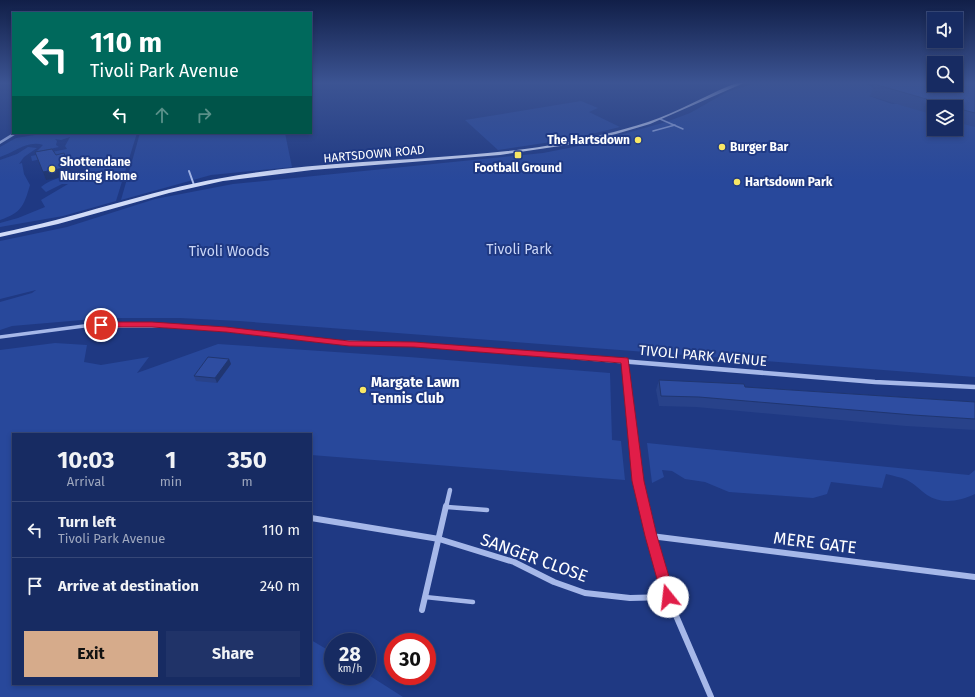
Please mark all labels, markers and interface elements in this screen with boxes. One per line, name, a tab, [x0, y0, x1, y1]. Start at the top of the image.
map controls	[927, 12, 963, 136]
button: sound	[927, 12, 963, 48]
text: 110 m	[90, 26, 162, 59]
icon: left	[24, 28, 76, 80]
button: search	[927, 56, 963, 92]
text: Tivoli Park Avenue	[90, 60, 239, 82]
button: layers	[927, 100, 963, 136]
icon: left	[109, 104, 131, 126]
icon: ahead	[151, 104, 173, 126]
icon: right	[193, 104, 215, 126]
place label: The Hartsdown	[547, 133, 630, 147]
marker: The Hartsdown	[633, 135, 643, 145]
place label: Burger Bar	[730, 140, 789, 154]
marker: Burger Bar	[717, 142, 727, 152]
street label: HARTSDOWN ROAD	[323, 143, 426, 165]
marker: Football Ground	[513, 150, 523, 160]
place label: Shottendane Nursing Home	[60, 155, 137, 183]
place label: Football Ground	[474, 161, 562, 175]
marker: Shottendane Nursing Home	[47, 164, 57, 174]
place label: Hartsdown Park	[745, 175, 833, 189]
marker: Hartsdown Park	[732, 177, 742, 187]
park label: Tivoli Park	[486, 241, 553, 258]
park label: Tivoli Woods	[189, 243, 270, 260]
pin	[84, 308, 118, 342]
icon: arrive	[90, 314, 112, 336]
street label: TIVOLI PARK AVENUE	[638, 342, 768, 370]
place label: Margate Lawn Tennis Club	[371, 374, 460, 407]
marker: Margate Lawn Tennis Club	[358, 385, 368, 395]
text: 10:03	[57, 446, 114, 474]
text: 1	[165, 446, 176, 474]
text: 350	[227, 446, 267, 474]
text: Arrival	[67, 474, 105, 489]
text: min	[160, 474, 182, 489]
text: m	[241, 474, 253, 489]
text: Turn left	[58, 513, 116, 531]
icon: left	[24, 519, 46, 541]
text: 110 m	[262, 521, 300, 539]
street label: MERE GATE	[772, 527, 858, 559]
street label: SANGER CLOSE	[478, 529, 590, 587]
text: Tivoli Park Avenue	[58, 531, 165, 546]
icon: arrive	[24, 575, 46, 597]
position arrow	[647, 576, 689, 618]
text: Arrive at destination	[58, 577, 199, 595]
text: 240 m	[260, 577, 300, 595]
button: Exit	[24, 631, 158, 677]
button: Share	[166, 631, 300, 677]
speed limit sign: 30	[384, 633, 436, 685]
text: 28	[339, 642, 361, 666]
text: km/h	[338, 663, 362, 675]

